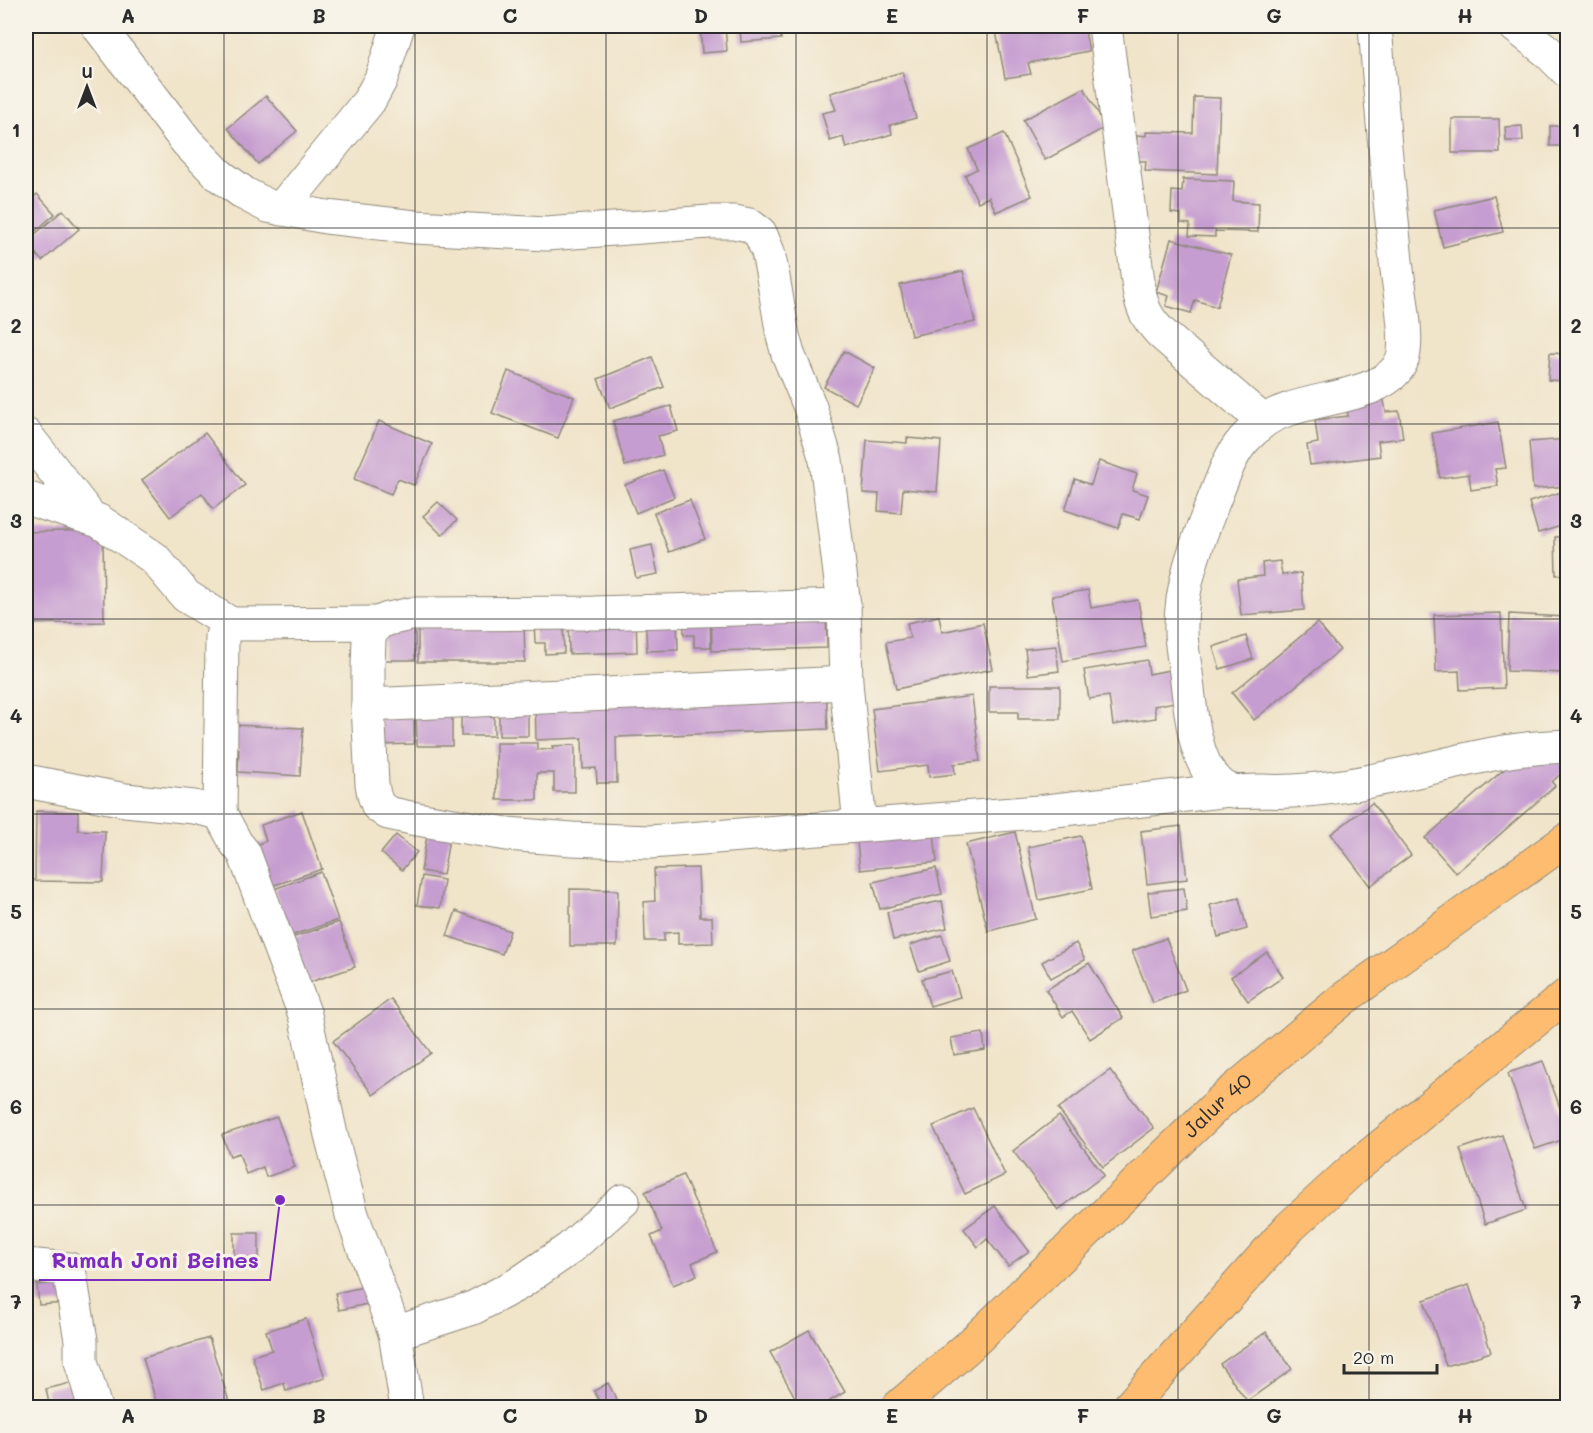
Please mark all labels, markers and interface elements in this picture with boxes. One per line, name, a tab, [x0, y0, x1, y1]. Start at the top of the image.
text: A	[121, 2, 135, 28]
text: B	[312, 2, 326, 28]
text: C	[503, 2, 518, 28]
text: D	[694, 2, 708, 28]
text: E	[886, 2, 898, 28]
text: F	[1077, 2, 1090, 28]
text: G	[1266, 2, 1282, 28]
text: H	[1457, 2, 1473, 28]
north arrow	[57, 57, 117, 117]
text: U	[81, 61, 93, 82]
text: 1	[12, 116, 20, 142]
text: 1	[1572, 116, 1580, 142]
text: 2	[10, 312, 22, 338]
text: 2	[1570, 312, 1582, 338]
text: 3	[10, 507, 22, 533]
text: 3	[1570, 507, 1582, 533]
text: 4	[10, 702, 23, 728]
text: 4	[1570, 702, 1583, 728]
text: 5	[10, 898, 22, 924]
text: 5	[1570, 898, 1582, 924]
street label: Jalur 40	[1177, 1066, 1257, 1143]
text: 6	[10, 1093, 22, 1119]
text: 6	[1570, 1093, 1582, 1119]
callout: Rumah Joni Beines	[39, 1240, 270, 1280]
text: Rumah Joni Beines	[51, 1245, 259, 1274]
text: 7	[10, 1288, 22, 1314]
text: 7	[1570, 1288, 1582, 1314]
scale bar	[1344, 1337, 1437, 1375]
text: 20 m	[1353, 1345, 1394, 1369]
text: A	[121, 1402, 135, 1428]
text: B	[312, 1402, 326, 1428]
text: C	[503, 1402, 518, 1428]
text: D	[694, 1402, 708, 1428]
text: E	[886, 1402, 898, 1428]
text: F	[1077, 1402, 1090, 1428]
text: G	[1266, 1402, 1282, 1428]
text: H	[1457, 1402, 1473, 1428]

